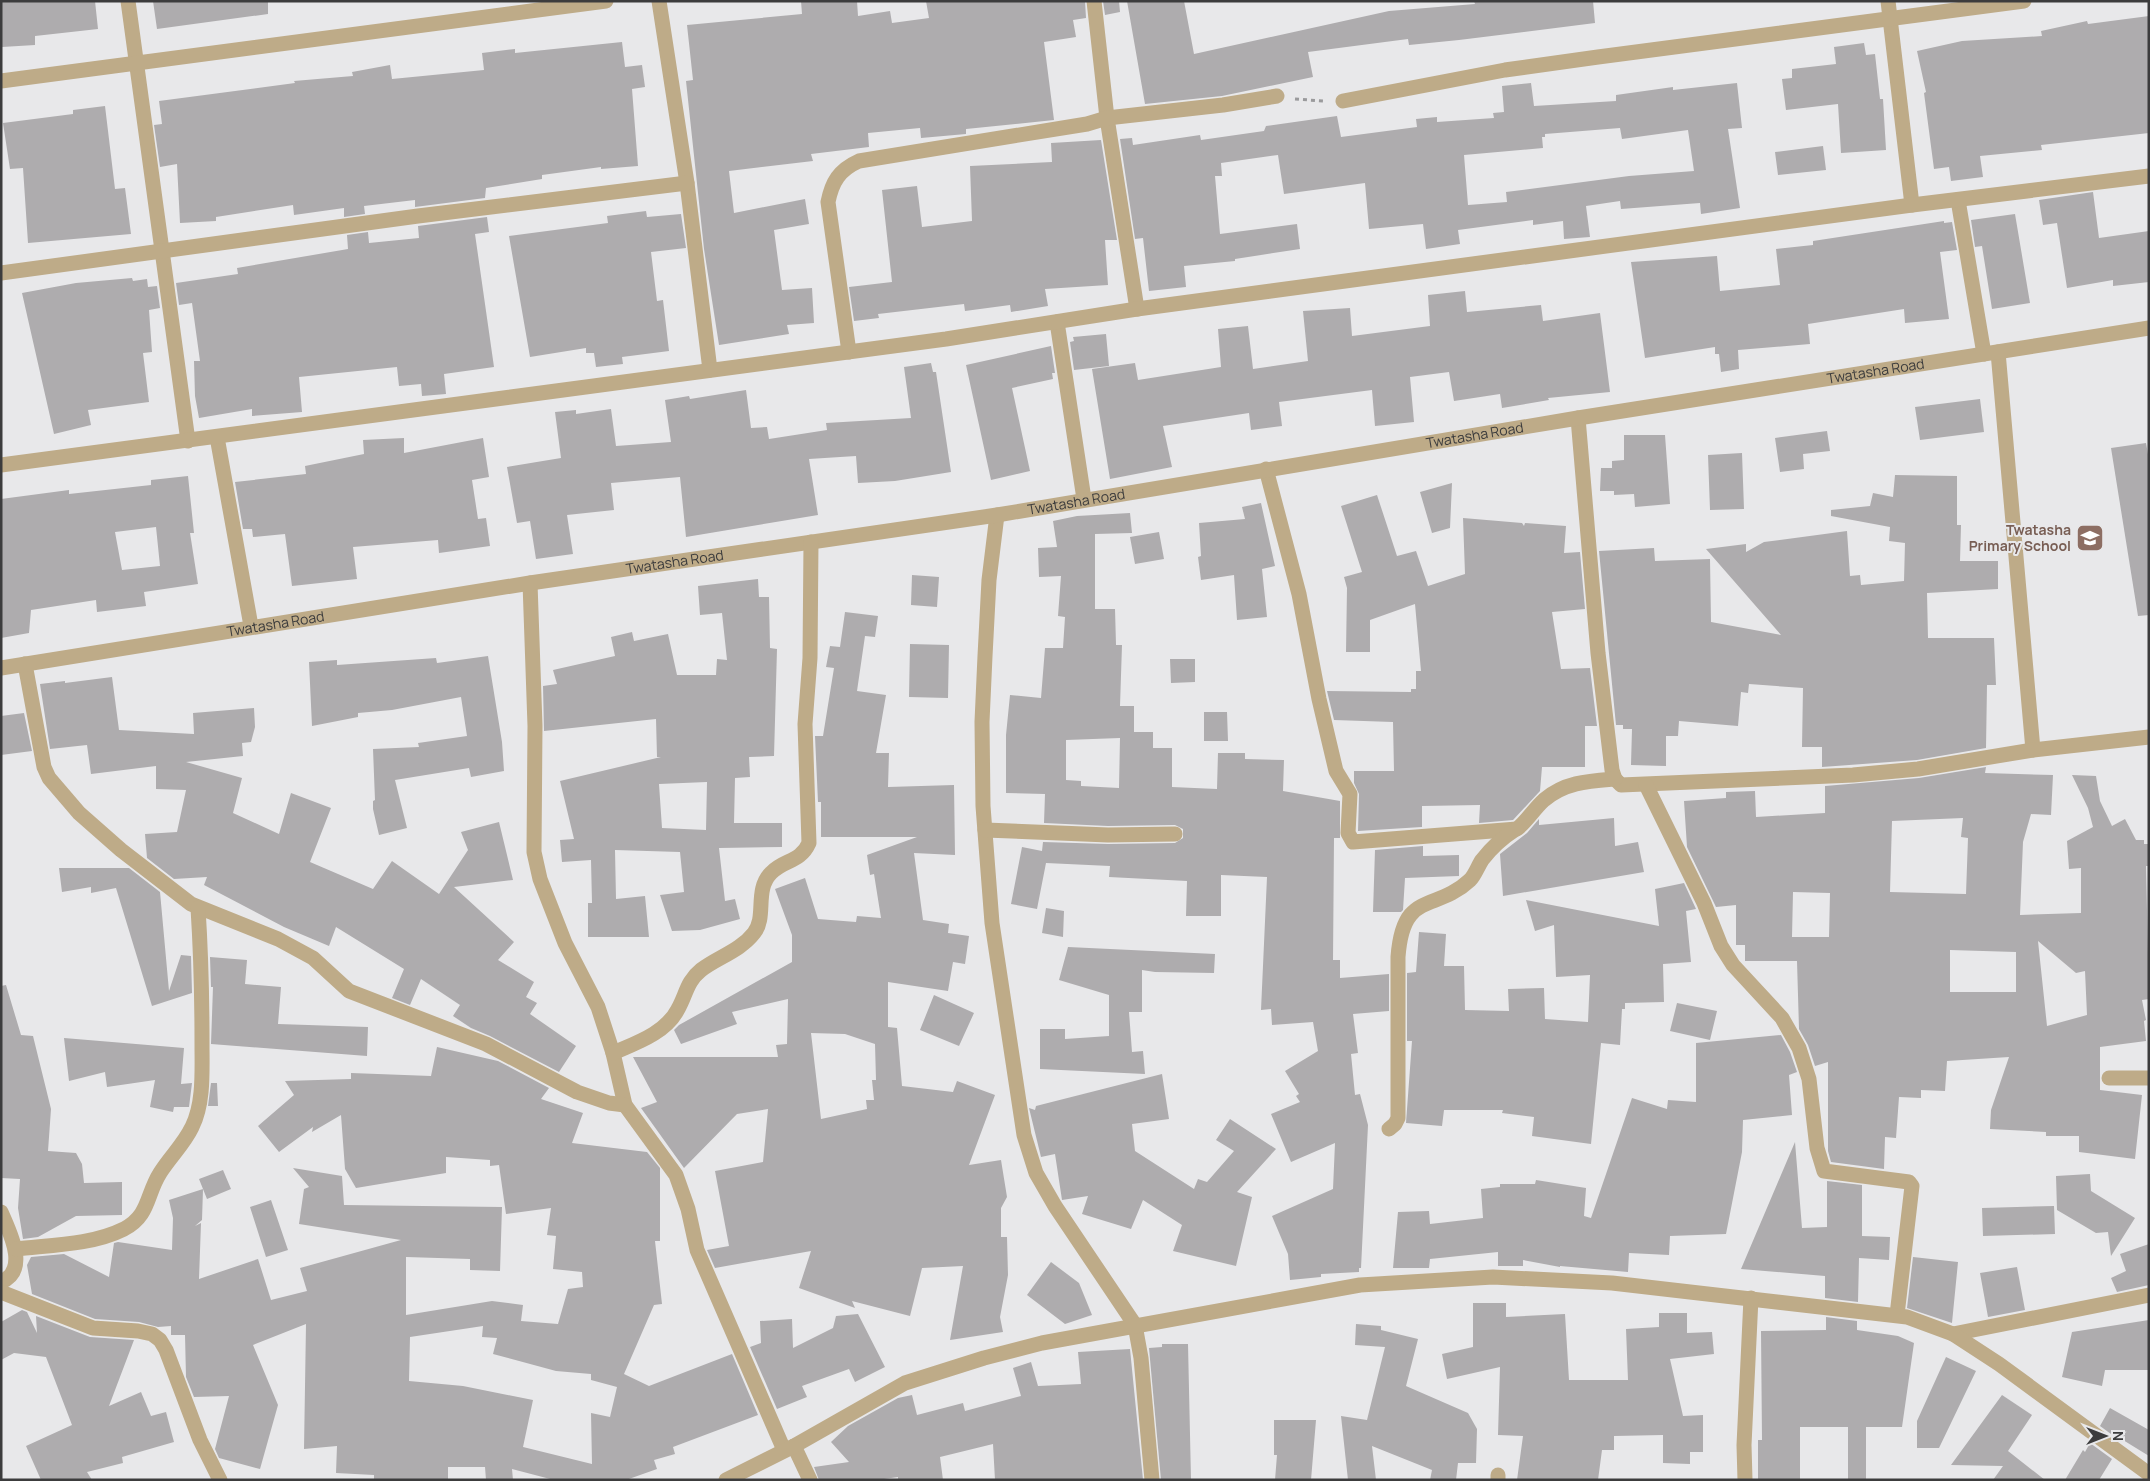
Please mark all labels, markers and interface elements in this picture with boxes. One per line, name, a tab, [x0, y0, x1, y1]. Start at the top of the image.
street label: Twatasha Road	[1825, 354, 1926, 388]
street label: Twatasha Road	[1424, 417, 1525, 452]
street label: Twatasha Road	[1026, 484, 1126, 519]
place label: Twatasha Primary School	[1969, 520, 2071, 555]
school or university icon: Twatasha Primary School	[2075, 523, 2105, 553]
street label: Twatasha Road	[625, 545, 725, 578]
street label: Twatasha Road	[225, 606, 326, 641]
north arrow	[2080, 1411, 2130, 1461]
text: N	[2109, 1431, 2128, 1441]

